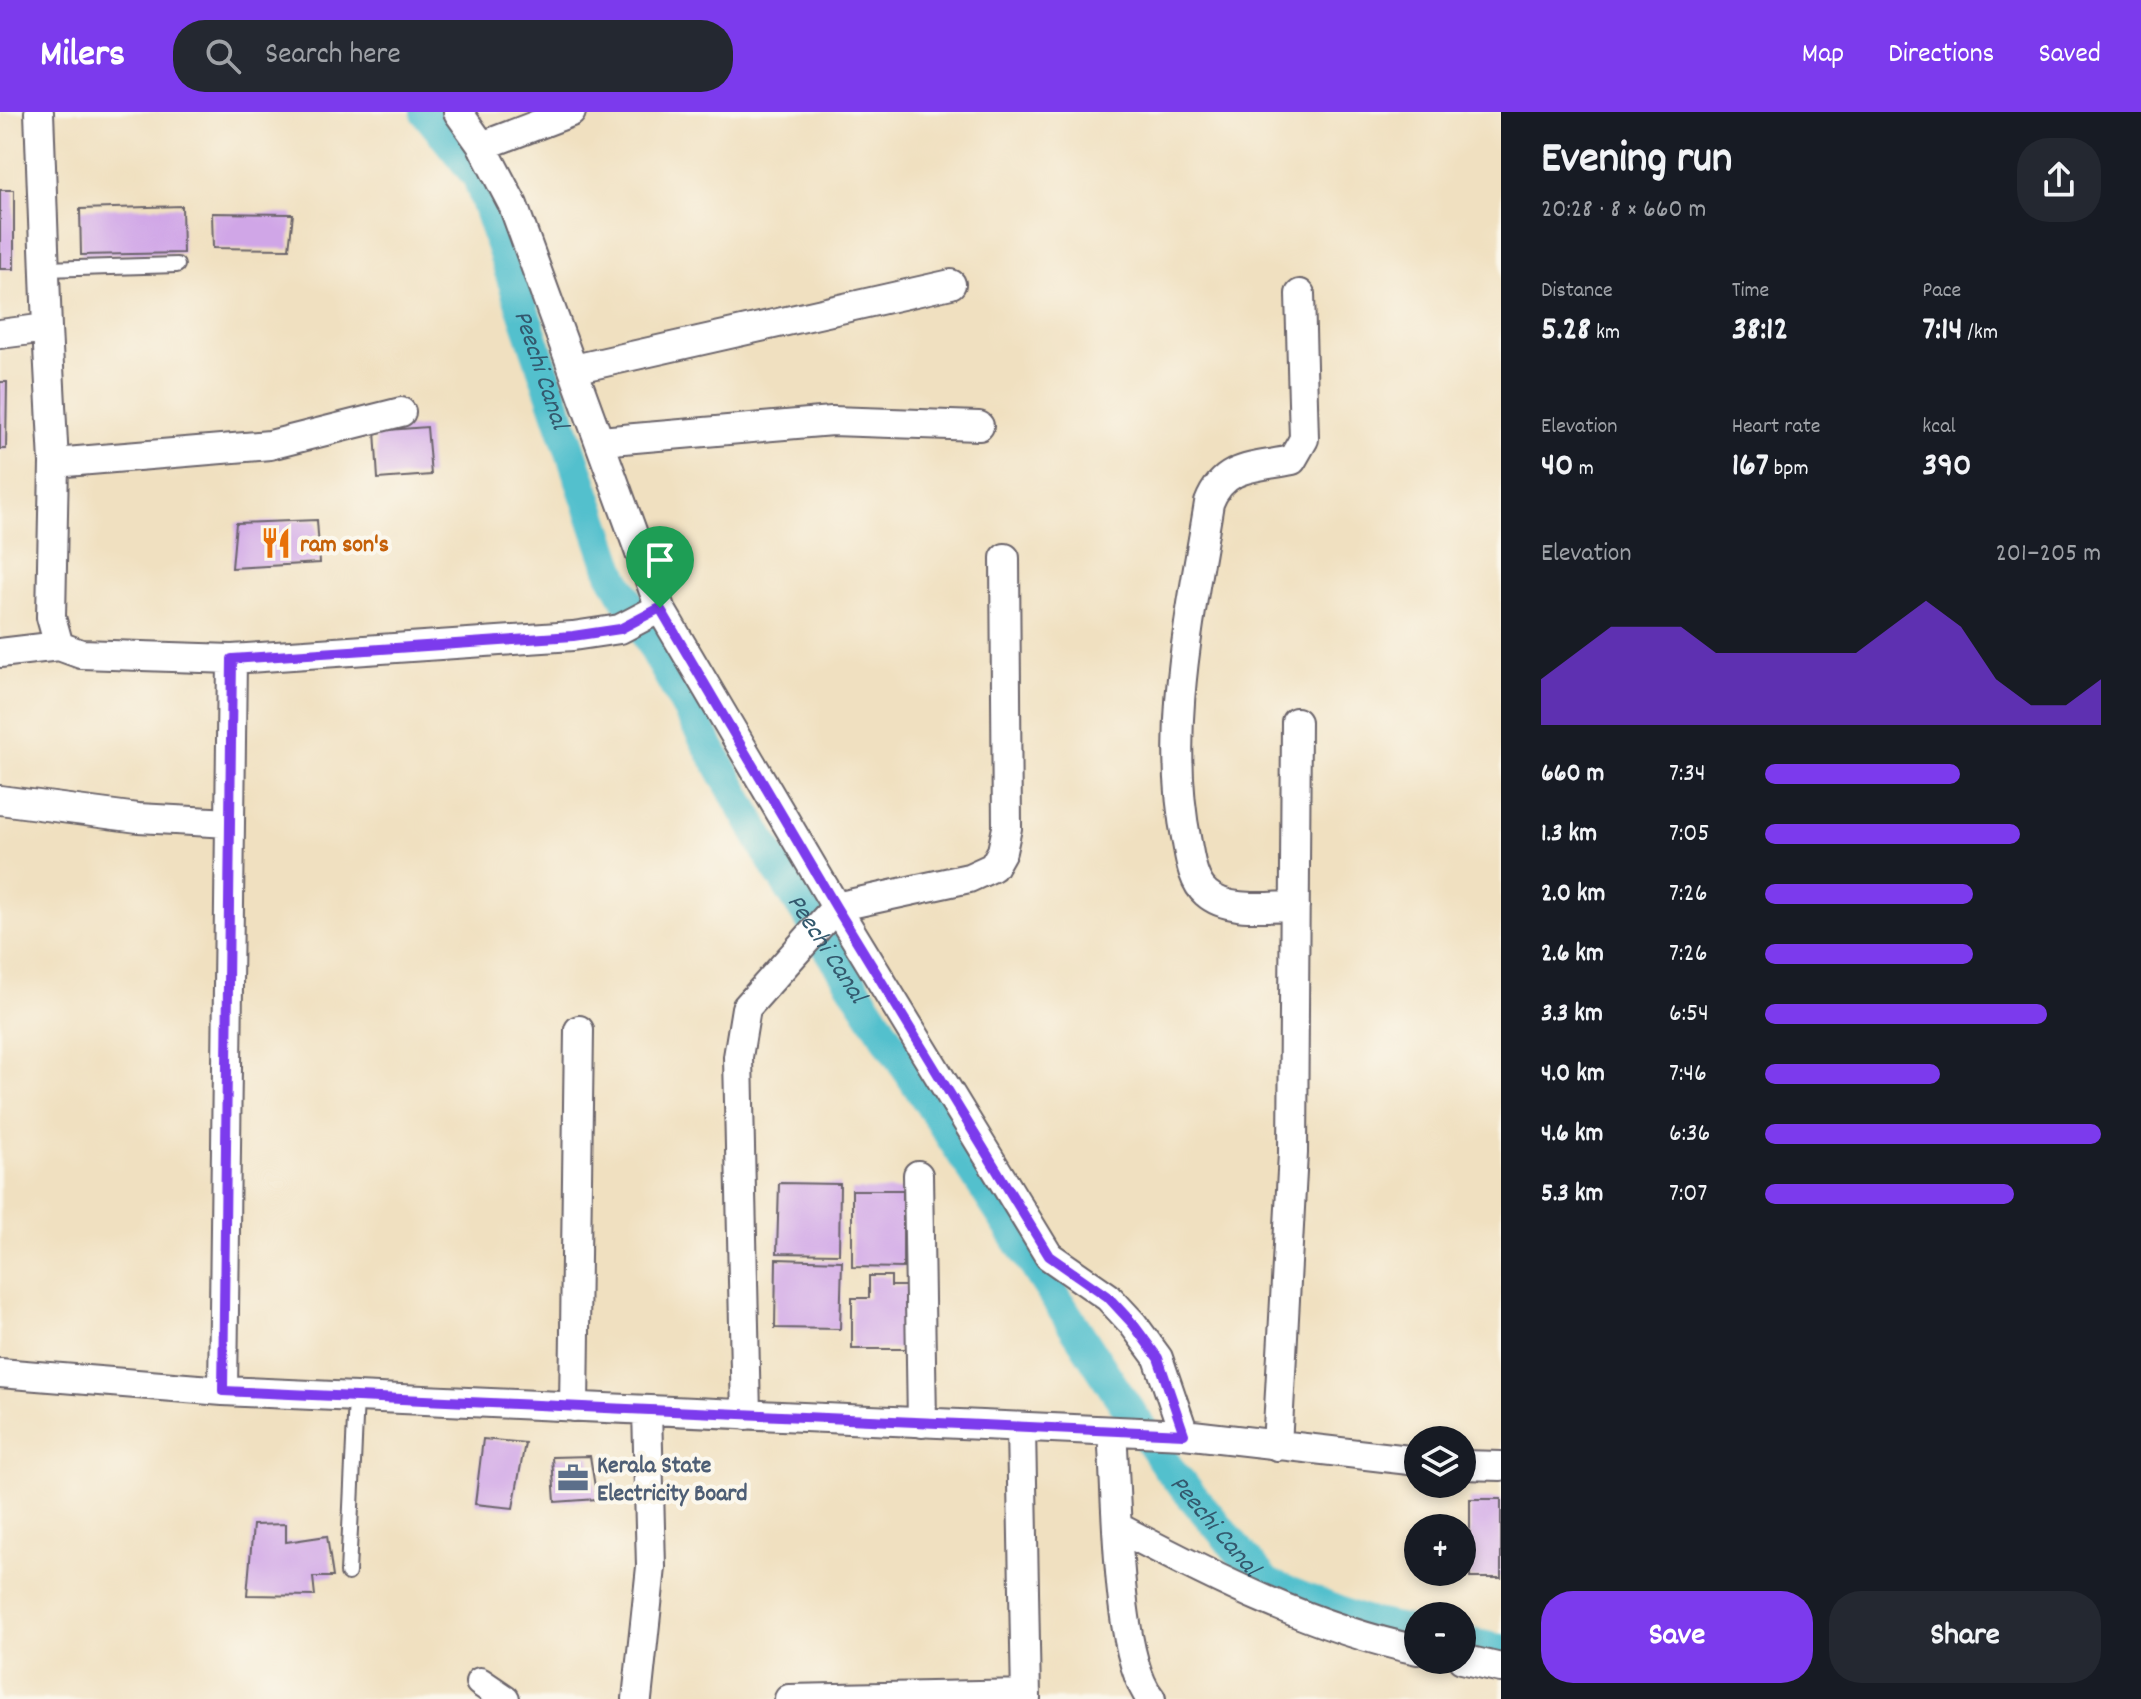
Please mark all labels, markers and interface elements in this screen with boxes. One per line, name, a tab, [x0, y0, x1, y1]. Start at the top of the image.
search box	[173, 20, 733, 92]
text: Milers	[40, 29, 125, 84]
icon: search	[201, 34, 245, 78]
text: Search here	[265, 35, 401, 78]
text: Map	[1802, 36, 1844, 76]
text: Directions	[1888, 36, 1994, 76]
text: Saved	[2038, 36, 2101, 76]
text: Evening run	[1541, 130, 1732, 193]
button: share	[2017, 138, 2101, 222]
text: 20:28 · 8 × 660 m	[1541, 192, 1706, 229]
text: Distance	[1541, 276, 1613, 307]
text: Time	[1732, 276, 1769, 307]
text: Pace	[1922, 276, 1961, 307]
water label: Peechi Canal	[502, 306, 578, 436]
text: 5.28	[1541, 307, 1591, 356]
text: 38:12	[1732, 307, 1788, 356]
text: 7:14	[1922, 307, 1963, 356]
text: km	[1591, 318, 1620, 349]
text: /km	[1963, 318, 1998, 349]
text: Elevation	[1541, 412, 1618, 443]
text: Heart rate	[1732, 412, 1821, 443]
text: kcal	[1922, 412, 1956, 443]
text: 40	[1541, 443, 1574, 492]
text: 167	[1732, 443, 1769, 492]
text: 390	[1922, 443, 1972, 492]
text: m	[1574, 454, 1594, 485]
text: bpm	[1769, 454, 1809, 485]
restaurant icon: ram son's	[259, 526, 293, 560]
pin	[626, 526, 694, 608]
place label: ram son's	[300, 529, 389, 563]
text: Elevation	[1541, 536, 1631, 573]
text: 201–205 m	[1995, 536, 2101, 573]
icon: arrive	[638, 538, 682, 582]
text: 660 m	[1541, 756, 1604, 793]
text: 7:34	[1669, 756, 1706, 793]
text: 1.3 km	[1541, 816, 1597, 853]
text: 7:05	[1669, 816, 1709, 853]
text: 2.0 km	[1541, 876, 1605, 913]
text: 7:26	[1669, 876, 1707, 913]
water label: Peechi Canal	[776, 888, 876, 1013]
text: 2.6 km	[1541, 936, 1604, 973]
text: 7:26	[1669, 936, 1707, 973]
text: 3.3 km	[1541, 996, 1603, 1033]
text: 6:54	[1669, 996, 1709, 1033]
text: 4.0 km	[1541, 1056, 1605, 1093]
text: 7:46	[1669, 1056, 1707, 1093]
text: 4.6 km	[1541, 1116, 1603, 1153]
text: 6:36	[1669, 1116, 1710, 1153]
text: 5.3 km	[1541, 1176, 1603, 1213]
text: 7:07	[1669, 1176, 1707, 1213]
map controls	[1404, 1426, 1476, 1674]
button: layers	[1404, 1426, 1476, 1498]
place label: Kerala State Electricity Board	[597, 1450, 748, 1512]
office icon: Kerala State Electricity Board	[556, 1461, 590, 1495]
water label: Peechi Canal	[1160, 1468, 1269, 1587]
button: +	[1404, 1514, 1476, 1586]
button: Save	[1541, 1591, 1813, 1683]
button: Share	[1829, 1591, 2101, 1683]
button: −	[1404, 1602, 1476, 1674]

